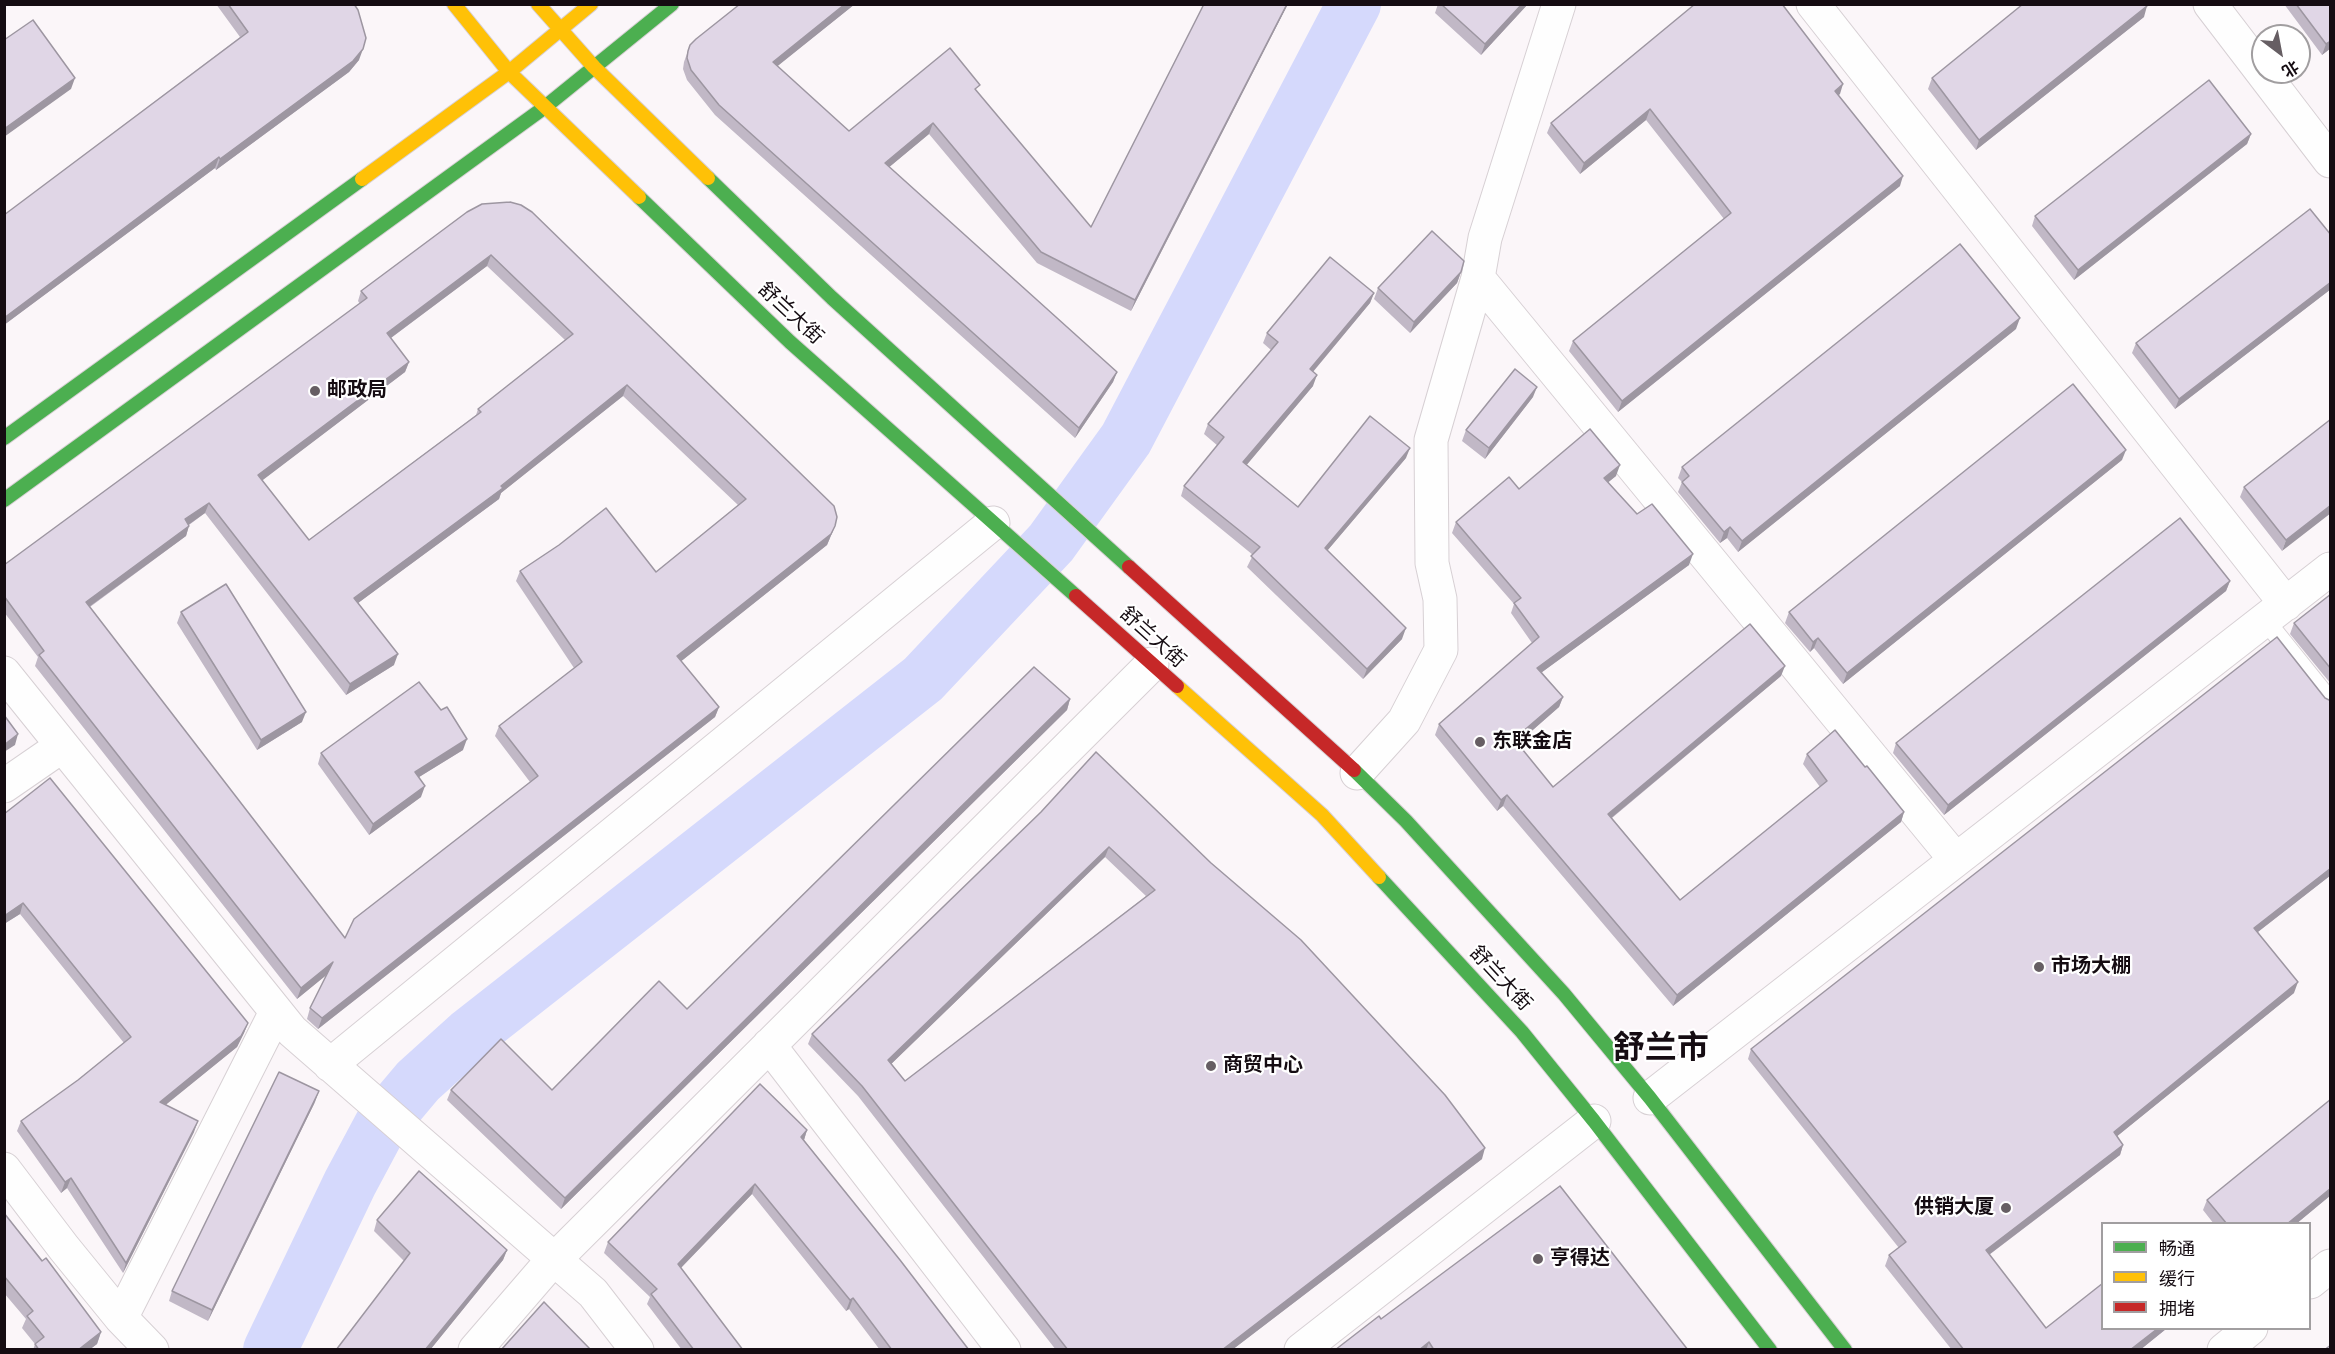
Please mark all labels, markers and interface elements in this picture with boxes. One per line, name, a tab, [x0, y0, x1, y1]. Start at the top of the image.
north arrow	[2251, 24, 2311, 84]
text: 北	[2278, 56, 2302, 80]
street label: 舒兰大街	[753, 278, 827, 350]
place label: 邮政局	[327, 379, 387, 403]
marker: 邮政局	[308, 384, 322, 398]
street label: 舒兰大街	[1114, 602, 1190, 674]
place label: 东联金店	[1492, 730, 1572, 754]
marker: 东联金店	[1473, 735, 1487, 749]
street label: 舒兰大街	[1464, 942, 1536, 1016]
place label: 市场大棚	[2051, 955, 2131, 979]
marker: 市场大棚	[2032, 960, 2046, 974]
district label: 舒兰市	[1613, 1031, 1709, 1069]
place label: 商贸中心	[1223, 1054, 1303, 1078]
marker: 商贸中心	[1204, 1059, 1218, 1073]
place label: 供销大厦	[1914, 1196, 1994, 1220]
marker: 供销大厦	[1999, 1201, 2013, 1215]
legend	[2101, 1222, 2311, 1330]
text: 畅通	[2159, 1239, 2195, 1260]
place label: 亨得达	[1550, 1247, 1610, 1271]
marker: 亨得达	[1531, 1252, 1545, 1266]
text: 缓行	[2159, 1269, 2195, 1290]
text: 拥堵	[2159, 1299, 2195, 1320]

